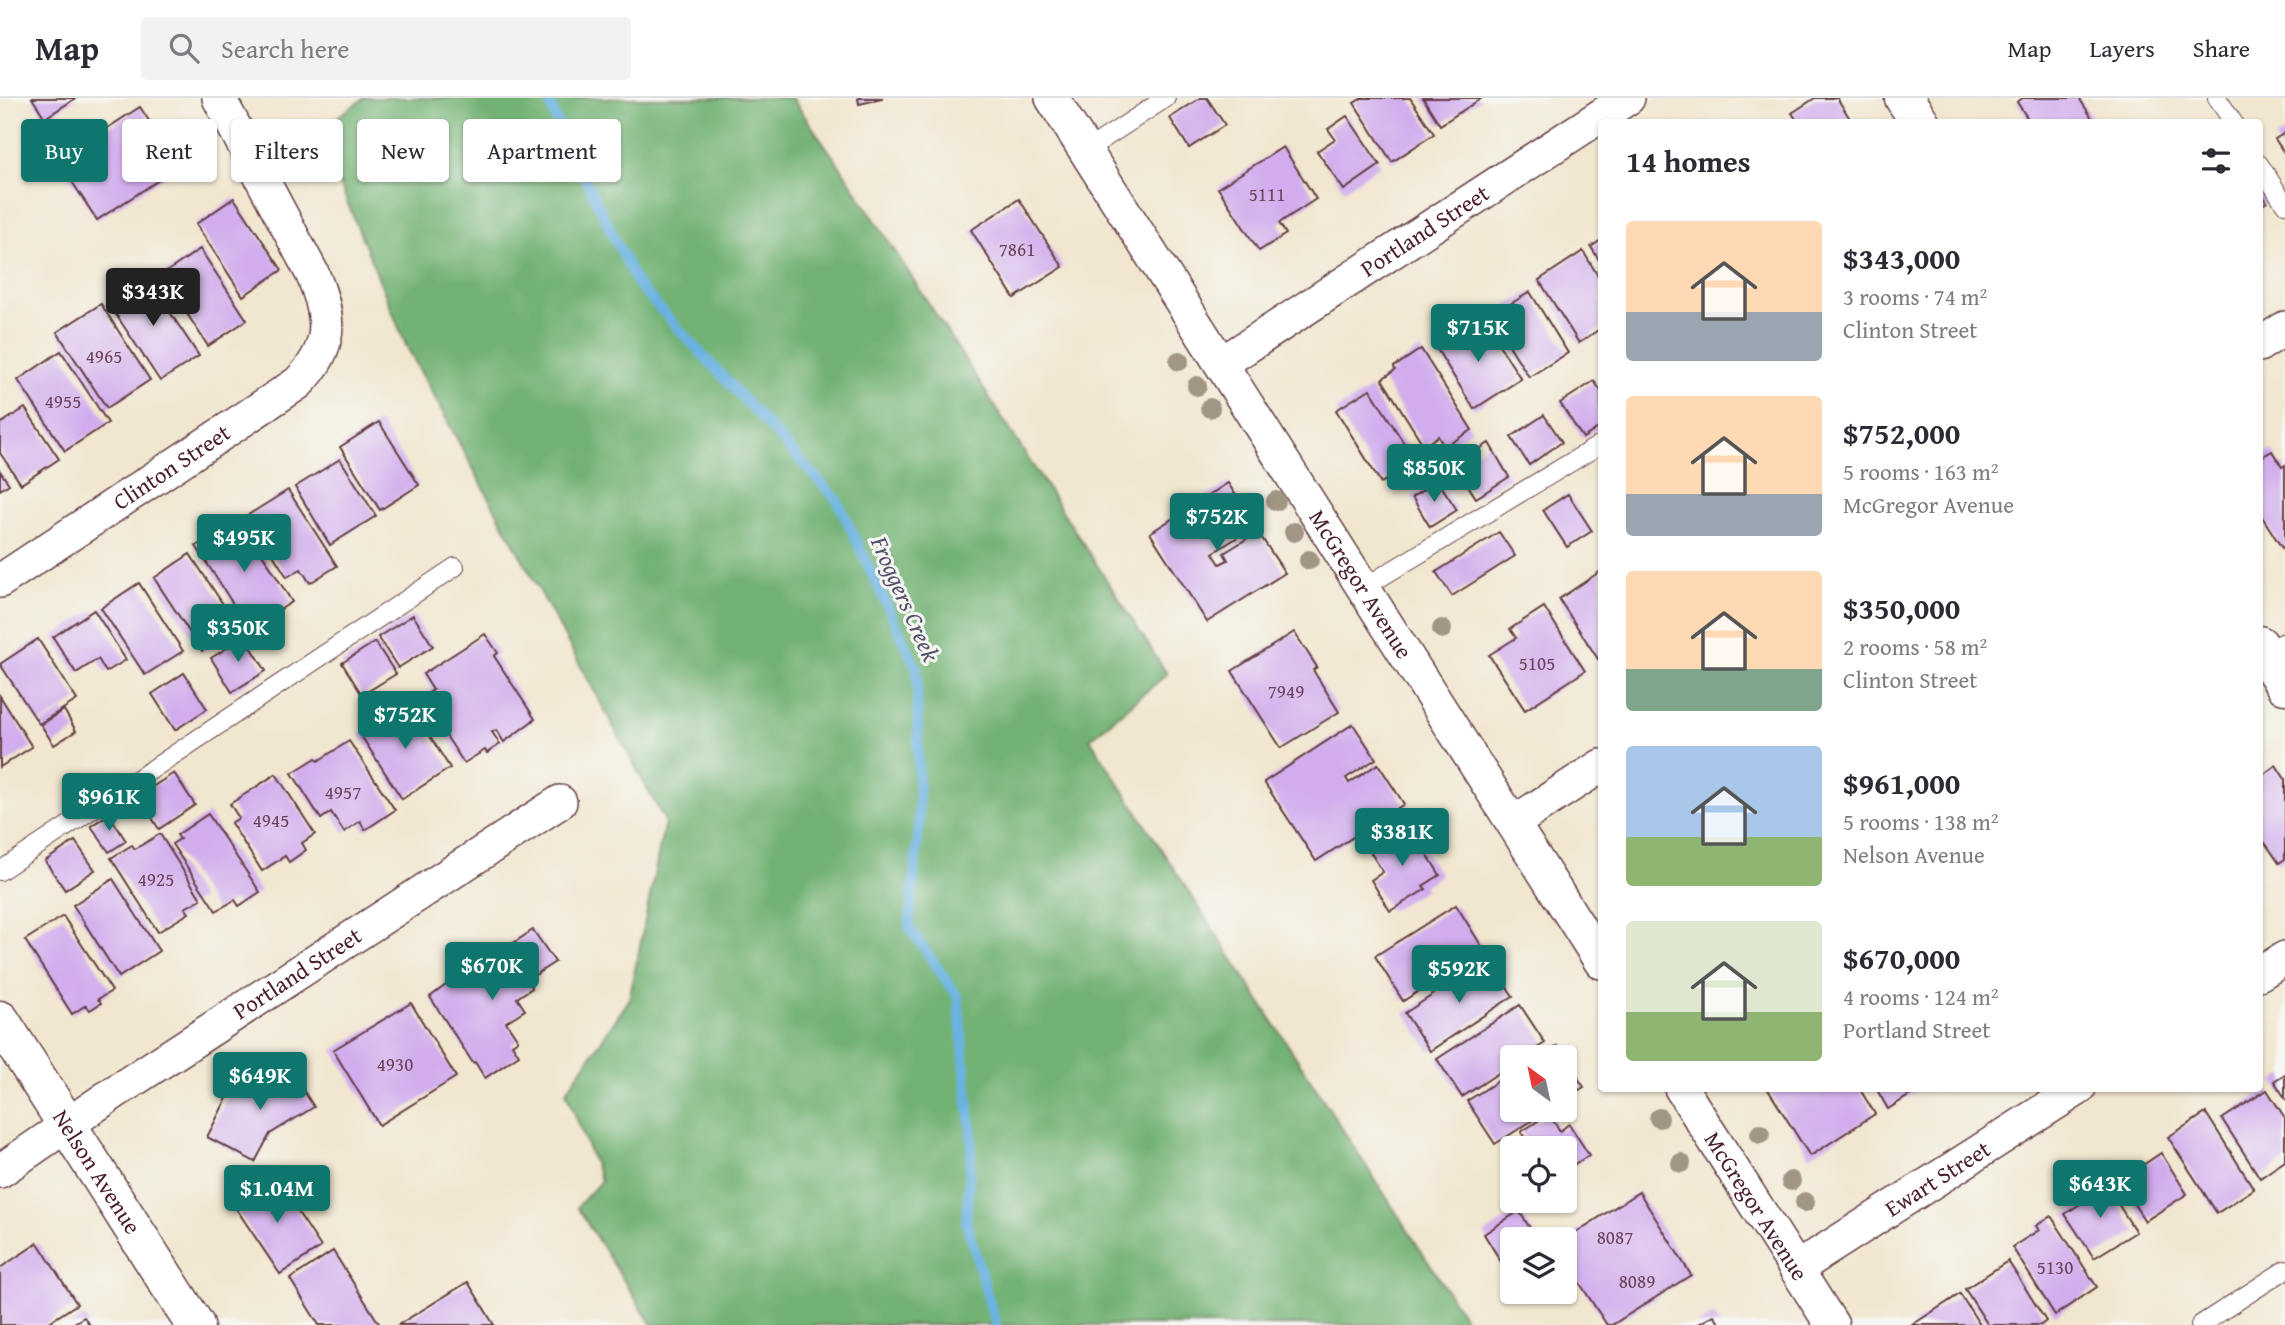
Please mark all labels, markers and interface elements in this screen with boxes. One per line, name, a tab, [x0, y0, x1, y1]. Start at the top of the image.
search box	[141, 17, 631, 80]
text: Map	[35, 24, 99, 72]
icon: search	[165, 29, 203, 67]
text: Search here	[221, 29, 349, 68]
text: Map	[2008, 31, 2051, 66]
text: Layers	[2089, 31, 2155, 66]
text: Share	[2193, 31, 2250, 66]
chip: Buy	[21, 119, 108, 182]
chip: Rent	[122, 119, 217, 182]
chip: Filters	[231, 119, 343, 182]
chip: New	[357, 119, 449, 182]
chip: Apartment	[463, 119, 621, 182]
text: 14 homes	[1626, 139, 1751, 183]
icon: filters	[2197, 142, 2235, 180]
street label: Portland Street	[1354, 176, 1495, 284]
house number: 5111	[1249, 180, 1285, 208]
house number: 7861	[999, 235, 1035, 263]
text: $343,000	[1843, 236, 1960, 280]
icon: home	[1682, 249, 1766, 333]
pin: $343K	[104, 268, 202, 328]
text: $343K	[122, 274, 184, 307]
text: 3 rooms · 74 m²	[1843, 280, 1987, 313]
pin: $715K	[1429, 304, 1527, 364]
text: $715K	[1447, 310, 1509, 343]
text: Clinton Street	[1843, 313, 1977, 346]
house number: 4965	[86, 342, 122, 370]
house number: 4955	[45, 387, 81, 415]
text: $752,000	[1843, 411, 1960, 455]
street label: Clinton Street	[106, 416, 236, 518]
icon: home	[1682, 424, 1766, 508]
pin: $850K	[1385, 444, 1483, 504]
text: $850K	[1403, 450, 1465, 483]
text: 5 rooms · 163 m²	[1843, 455, 1998, 488]
text: McGregor Avenue	[1843, 488, 2014, 521]
pin: $752K	[1168, 494, 1266, 553]
text: $752K	[1186, 499, 1248, 532]
street label: McGregor Avenue	[1302, 503, 1421, 665]
pin: $495K	[195, 514, 293, 574]
text: $495K	[213, 520, 275, 553]
water label: Froggers Creek	[862, 530, 949, 667]
text: $350,000	[1843, 586, 1960, 630]
icon: home	[1682, 599, 1766, 683]
pin: $350K	[189, 604, 287, 664]
text: $350K	[207, 610, 269, 643]
text: 2 rooms · 58 m²	[1843, 630, 1987, 663]
house number: 5105	[1519, 649, 1555, 677]
text: Clinton Street	[1843, 663, 1977, 696]
house number: 7949	[1268, 677, 1304, 705]
pin: $752K	[356, 692, 454, 751]
text: $752K	[374, 697, 436, 730]
text: $961,000	[1843, 761, 1960, 805]
pin: $961K	[60, 774, 158, 833]
icon: home	[1682, 774, 1766, 858]
house number: 4957	[325, 778, 361, 806]
text: $961K	[78, 779, 140, 812]
text: 5 rooms · 138 m²	[1843, 805, 1998, 838]
house number: 4945	[253, 806, 289, 834]
pin: $381K	[1353, 808, 1451, 868]
text: $381K	[1371, 814, 1433, 847]
text: Nelson Avenue	[1843, 838, 1985, 871]
house number: 4925	[138, 865, 174, 893]
street label: Portland Street	[226, 919, 368, 1027]
text: $670,000	[1843, 936, 1960, 980]
pin: $670K	[443, 942, 541, 1002]
pin: $592K	[1410, 946, 1508, 1005]
text: $670K	[461, 948, 523, 981]
icon: home	[1682, 949, 1766, 1033]
text: $592K	[1428, 951, 1490, 984]
text: 4 rooms · 124 m²	[1843, 980, 1998, 1013]
text: Portland Street	[1843, 1013, 1990, 1046]
north arrow	[1500, 1045, 1577, 1122]
map controls	[1500, 1045, 1577, 1304]
house number: 4930	[377, 1050, 413, 1078]
pin: $649K	[211, 1052, 309, 1112]
text: $649K	[229, 1058, 291, 1091]
street label: Nelson Avenue	[45, 1103, 150, 1240]
street label: McGregor Avenue	[1697, 1125, 1817, 1287]
street label: Ewart Street	[1878, 1132, 1996, 1224]
button: locate	[1500, 1136, 1577, 1213]
pin: $643K	[2051, 1160, 2149, 1220]
pin: $1.04M	[220, 1166, 334, 1225]
text: $643K	[2069, 1166, 2131, 1199]
text: $1.04M	[240, 1171, 314, 1204]
house number: 8087	[1597, 1223, 1633, 1251]
button: layers	[1500, 1227, 1577, 1304]
house number: 5130	[2037, 1253, 2073, 1281]
house number: 8089	[1619, 1267, 1655, 1295]

